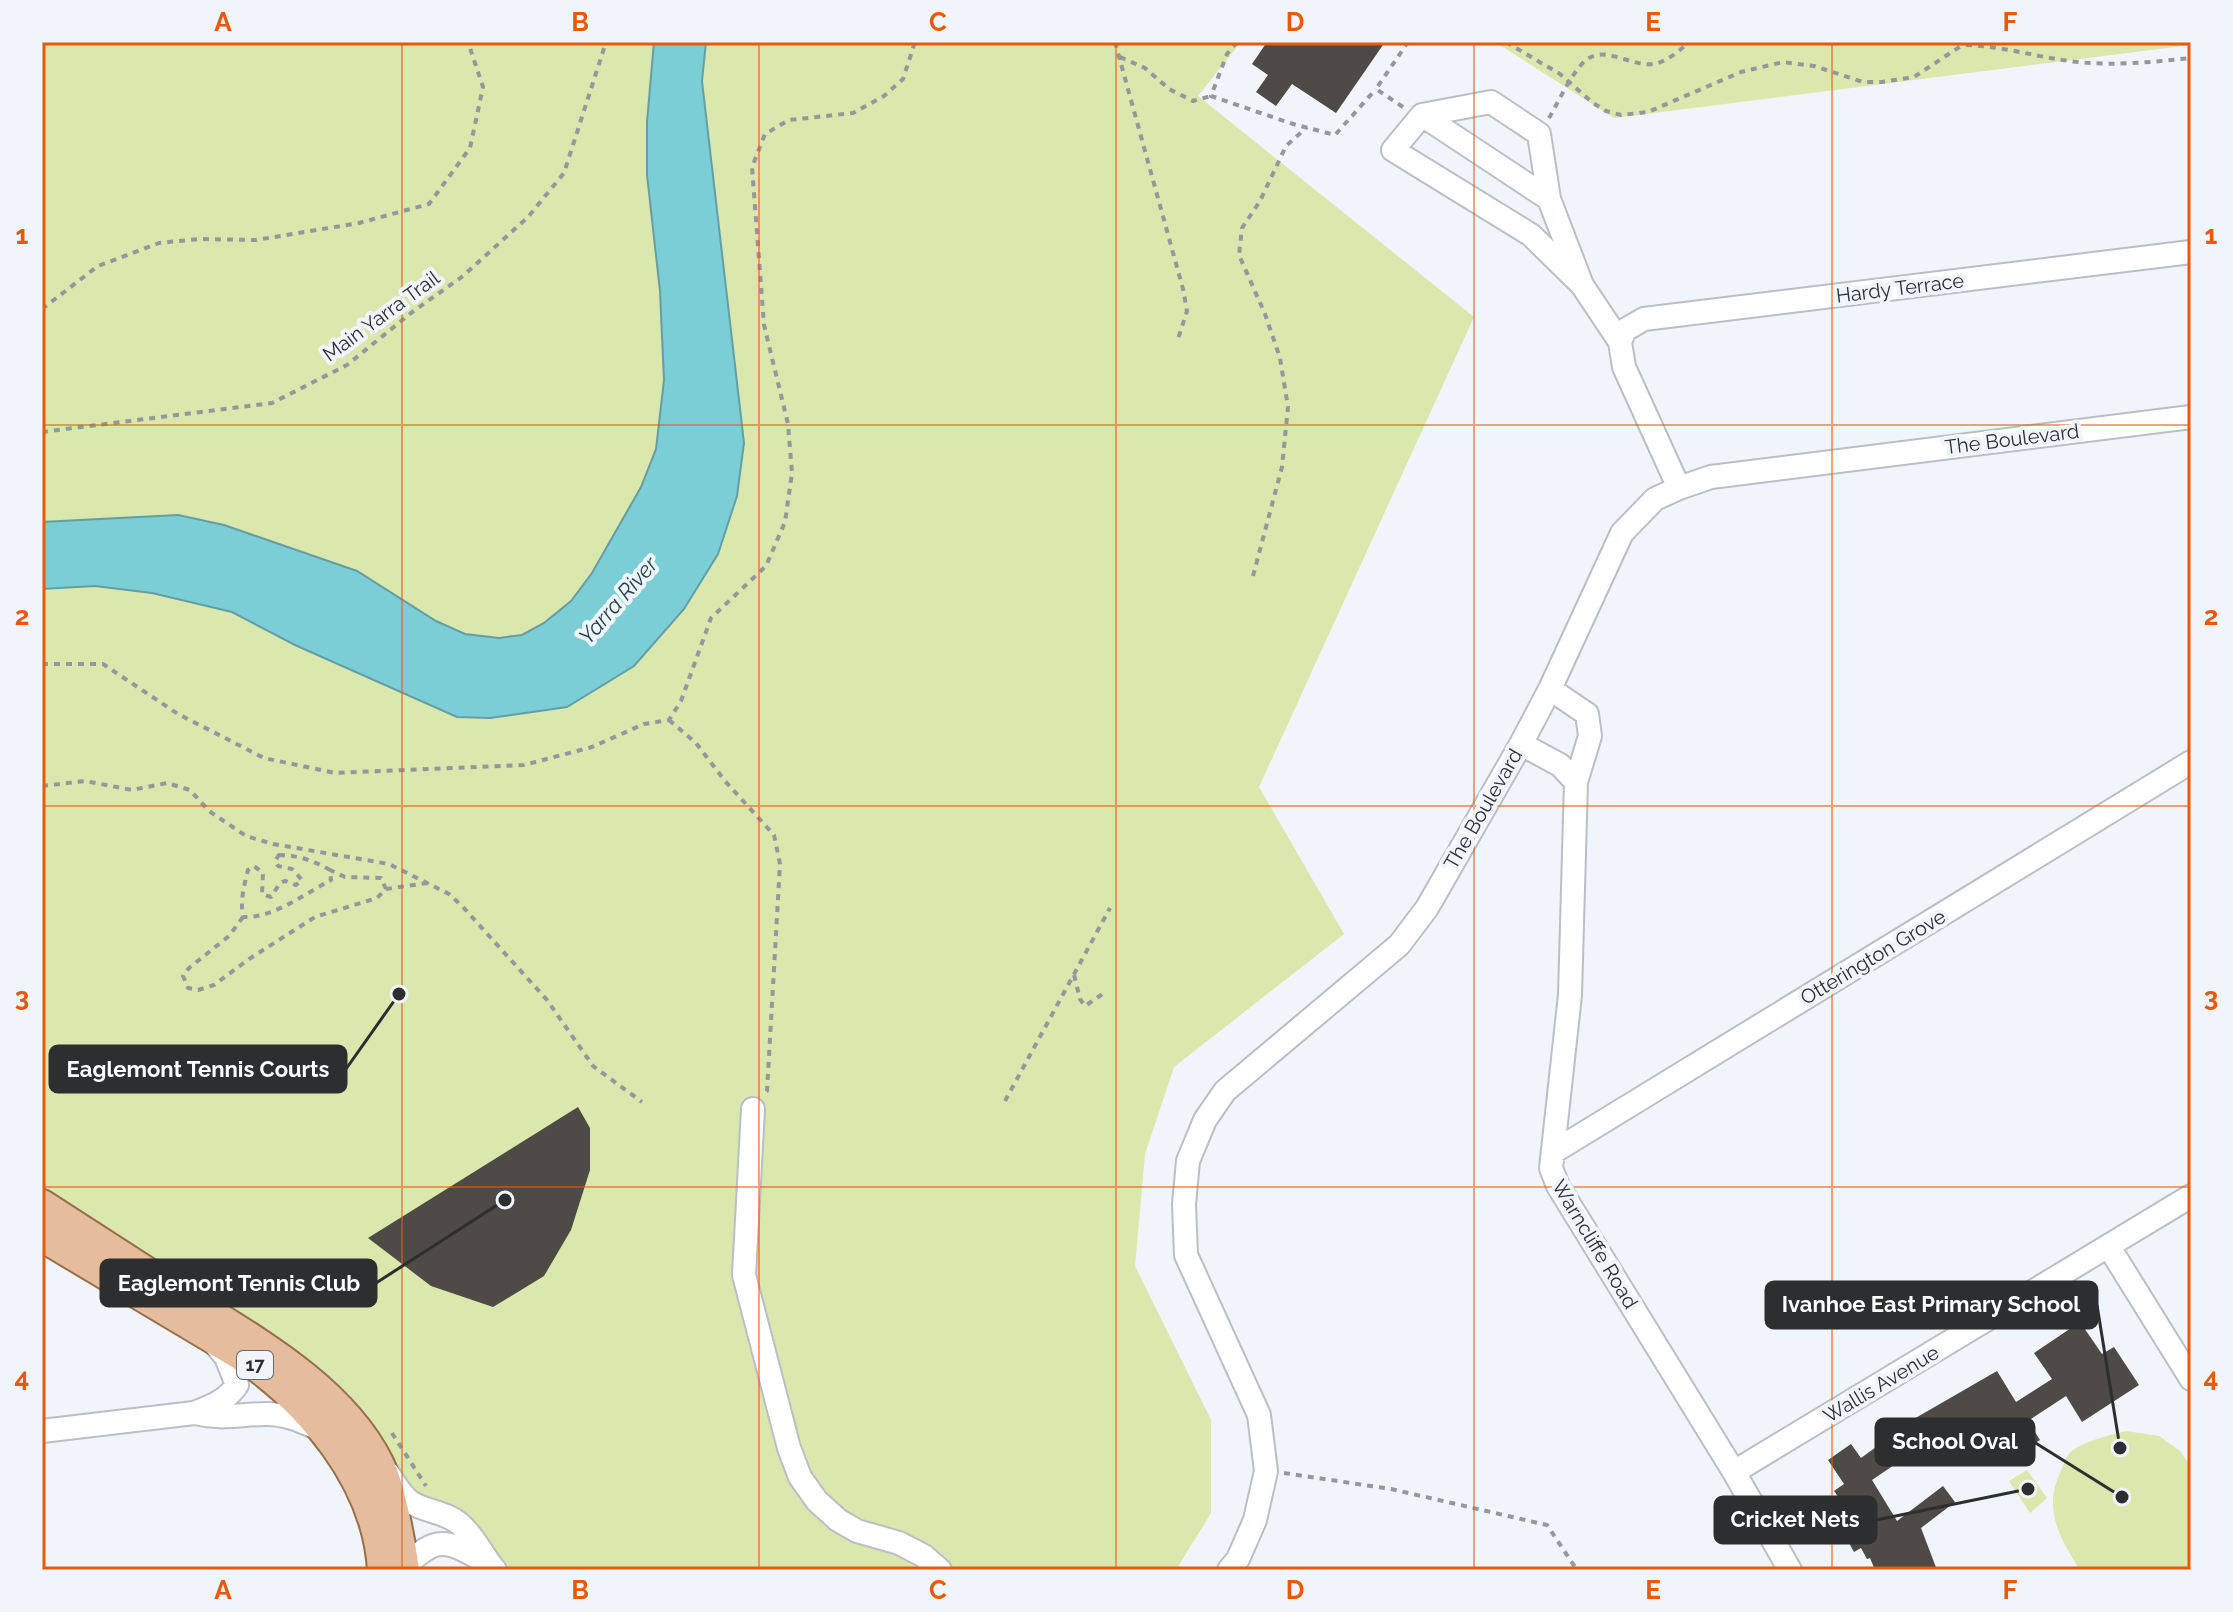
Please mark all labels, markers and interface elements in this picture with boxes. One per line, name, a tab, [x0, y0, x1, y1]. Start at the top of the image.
text: A	[214, 7, 232, 37]
text: B	[571, 7, 589, 37]
text: C	[929, 7, 947, 37]
text: D	[1286, 7, 1304, 37]
text: E	[1645, 7, 1661, 37]
text: F	[2003, 7, 2018, 37]
text: 1	[16, 220, 29, 250]
text: 1	[2205, 220, 2218, 250]
street label: Main Yarra Trail	[318, 265, 444, 366]
street label: Hardy Terrace	[1835, 268, 1966, 308]
street label: The Boulevard	[1943, 419, 2081, 459]
water label: Yarra River	[573, 550, 664, 649]
text: 2	[15, 601, 29, 631]
text: 2	[2204, 601, 2218, 631]
street label: The Boulevard	[1439, 744, 1527, 874]
street label: Otterington Grove	[1796, 904, 1950, 1010]
text: 3	[15, 982, 29, 1012]
text: 3	[2204, 982, 2218, 1012]
callout: Eaglemont Tennis Courts	[50, 1046, 346, 1092]
text: Eaglemont Tennis Courts	[67, 1056, 330, 1082]
street label: Warncliffe Road	[1547, 1175, 1643, 1313]
callout: Eaglemont Tennis Club	[101, 1260, 376, 1306]
text: Eaglemont Tennis Club	[118, 1270, 360, 1296]
callout: Ivanhoe East Primary School	[1766, 1282, 2097, 1328]
text: Ivanhoe East Primary School	[1782, 1291, 2081, 1317]
street label: Wallis Avenue	[1819, 1340, 1943, 1428]
road number: 17	[237, 1351, 273, 1379]
text: 4	[15, 1363, 29, 1393]
text: 4	[2204, 1363, 2218, 1393]
callout: School Oval	[1876, 1419, 2034, 1465]
text: School Oval	[1892, 1428, 2019, 1454]
callout: Cricket Nets	[1715, 1497, 1876, 1543]
text: Cricket Nets	[1730, 1506, 1860, 1532]
text: A	[214, 1575, 232, 1605]
text: B	[571, 1575, 589, 1605]
text: C	[929, 1575, 947, 1605]
text: D	[1286, 1575, 1304, 1605]
text: E	[1645, 1575, 1661, 1605]
text: F	[2003, 1575, 2018, 1605]

